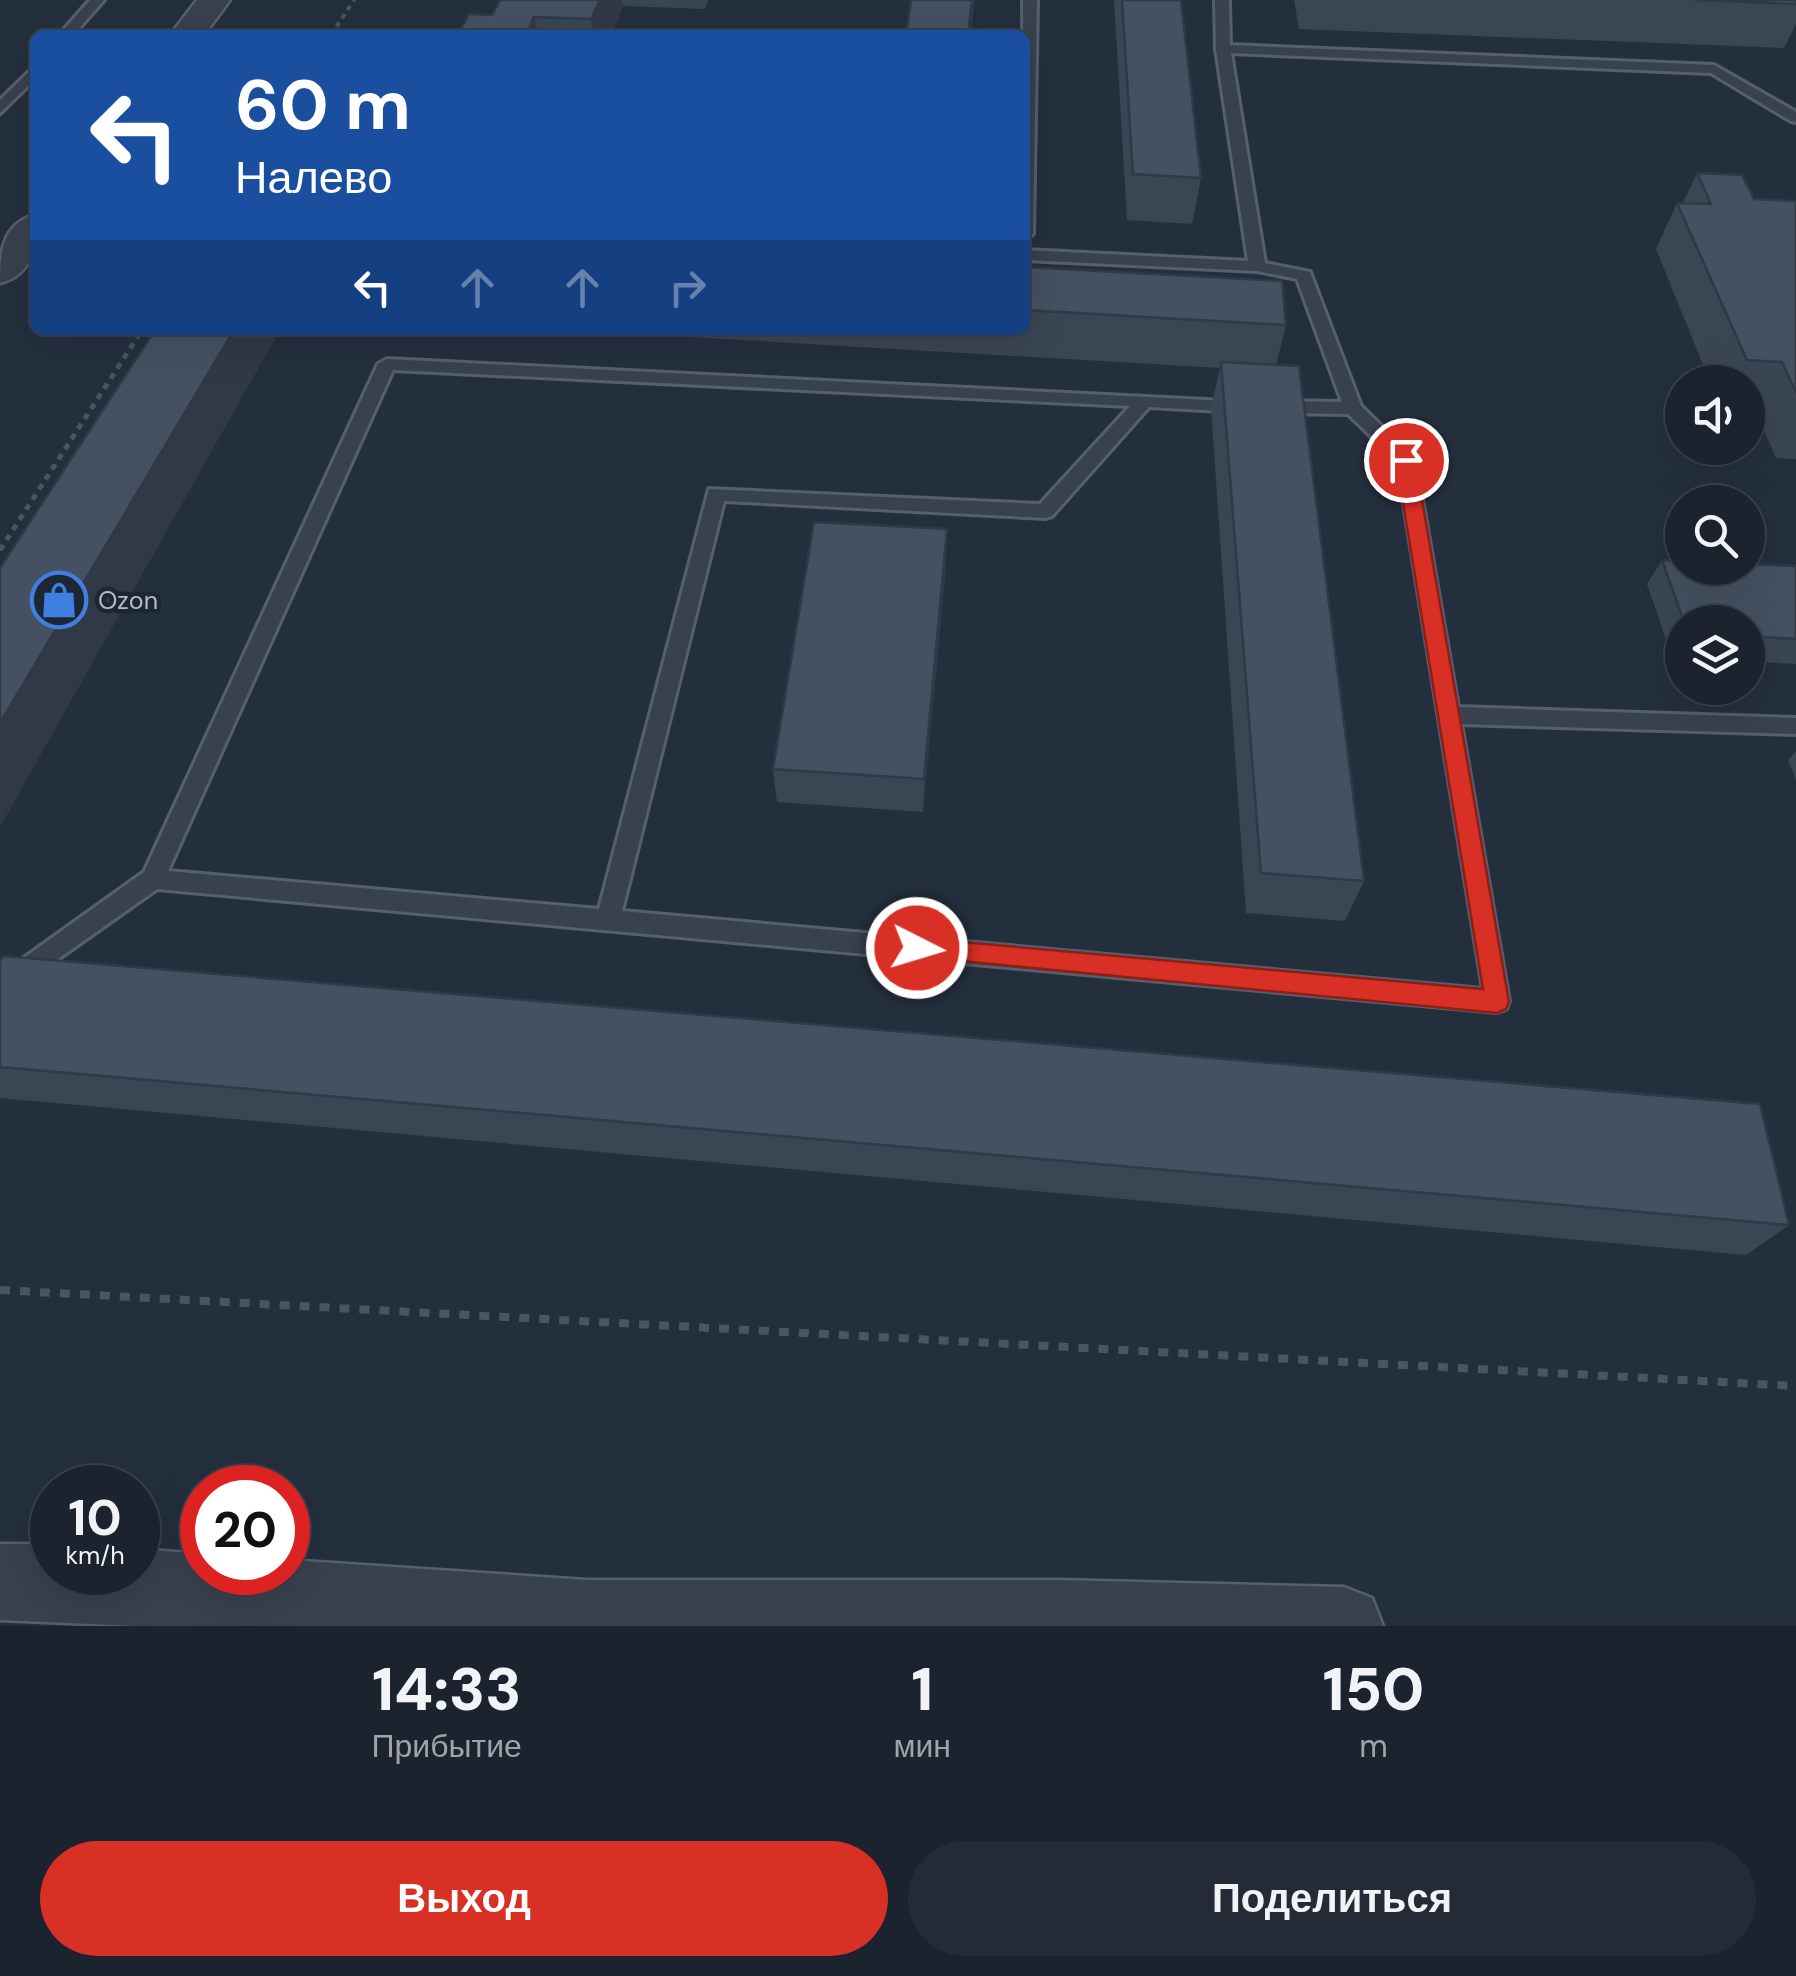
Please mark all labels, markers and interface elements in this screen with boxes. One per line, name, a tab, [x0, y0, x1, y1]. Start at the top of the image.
text: 60 m	[235, 60, 411, 151]
icon: left	[70, 70, 200, 200]
text: Налево	[235, 148, 392, 207]
icon: left	[345, 260, 400, 315]
icon: ahead	[450, 260, 505, 315]
icon: ahead	[555, 260, 610, 315]
icon: right	[660, 260, 715, 315]
map controls	[1665, 365, 1765, 705]
button: sound	[1665, 365, 1765, 465]
pin	[1364, 418, 1449, 503]
icon: arrive	[1379, 433, 1434, 488]
button: search	[1665, 485, 1765, 585]
shop icon: Ozon	[29, 570, 89, 630]
place label: Ozon	[98, 584, 158, 617]
button: layers	[1665, 605, 1765, 705]
position arrow	[865, 896, 969, 1000]
speed limit sign: 20	[180, 1465, 310, 1595]
text: 10	[68, 1485, 122, 1551]
text: km/h	[65, 1539, 125, 1572]
text: 14:33	[372, 1650, 521, 1729]
text: 1	[911, 1650, 933, 1729]
text: 150	[1323, 1650, 1424, 1729]
text: Прибытие	[372, 1725, 522, 1767]
text: мин	[893, 1725, 951, 1767]
text: m	[1359, 1725, 1388, 1767]
button: Выход	[40, 1841, 888, 1956]
button: Поделиться	[908, 1841, 1756, 1956]

